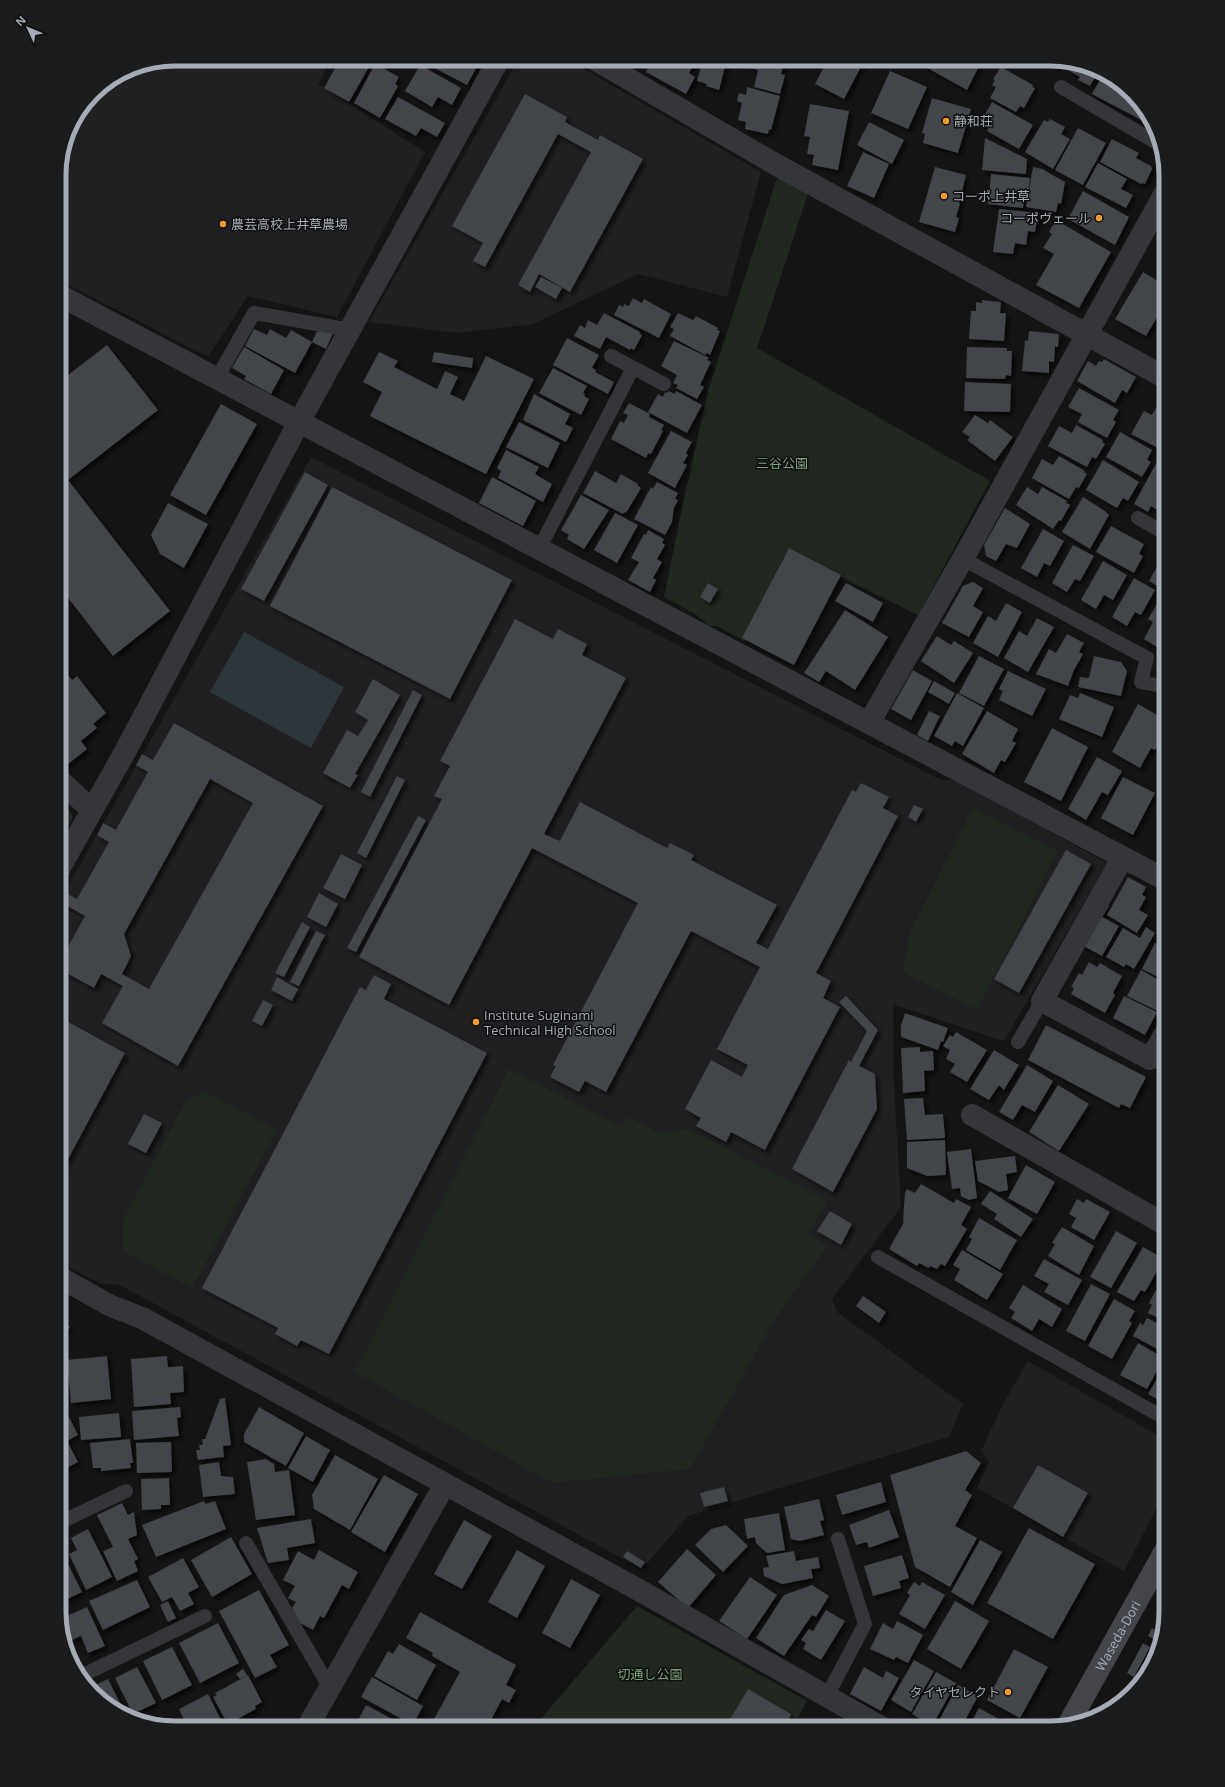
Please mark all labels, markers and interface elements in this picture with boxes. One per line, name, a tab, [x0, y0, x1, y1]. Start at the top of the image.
north arrow	[8, 8, 48, 48]
text: N	[12, 12, 29, 29]
place label: 静和荘	[954, 112, 993, 130]
marker: 静和荘	[941, 116, 951, 126]
place label: コーポ上井草	[952, 187, 1030, 205]
marker: コーポ上井草	[939, 191, 949, 201]
place label: コーポヴェール	[1000, 209, 1091, 227]
marker: コーポヴェール	[1094, 213, 1104, 223]
place label: 農芸高校上井草農場	[231, 215, 348, 233]
marker: 農芸高校上井草農場	[218, 219, 228, 229]
park label: 三谷公園	[756, 454, 808, 472]
place label: Institute Suginami Technical High School	[484, 1006, 616, 1039]
marker: Institute Suginami Technical High School	[471, 1017, 481, 1027]
street label: Waseda-Dori	[1091, 1597, 1145, 1674]
park label: 切通し公園	[617, 1665, 683, 1683]
place label: タイヤセレクト	[909, 1683, 1000, 1701]
marker: タイヤセレクト	[1003, 1687, 1013, 1697]

